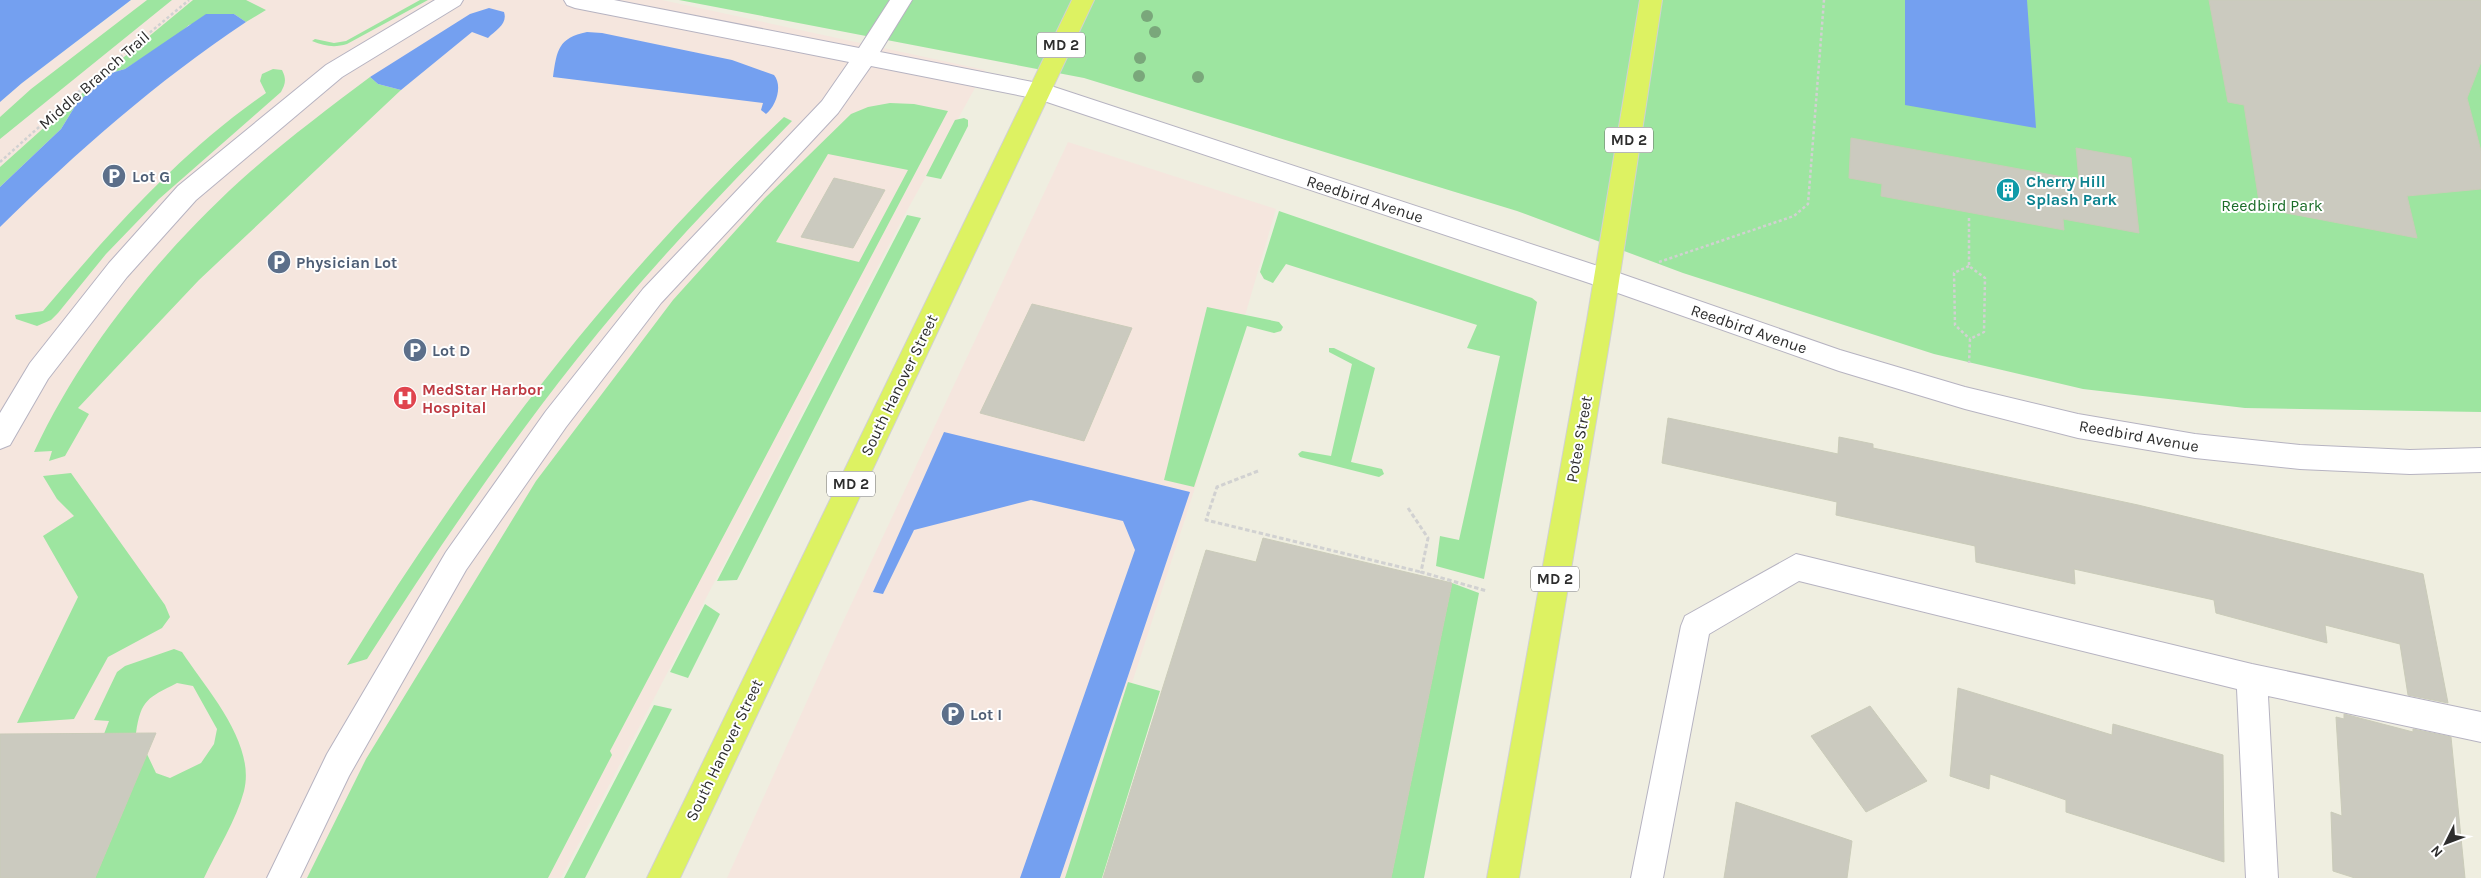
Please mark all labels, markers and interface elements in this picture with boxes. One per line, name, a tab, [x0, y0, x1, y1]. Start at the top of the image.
street label: Middle Branch Trail	[35, 27, 153, 133]
road number: MD 2	[1037, 32, 1085, 58]
road number: MD 2	[1605, 128, 1653, 152]
parking icon: Lot G	[101, 163, 127, 189]
place label: Lot G	[132, 167, 170, 186]
street label: Reedbird Avenue	[1304, 171, 1426, 227]
place label: Cherry Hill Splash Park	[2026, 172, 2118, 209]
building icon: Cherry Hill Splash Park	[1995, 177, 2021, 203]
park label: Reedbird Park	[2221, 196, 2323, 215]
parking icon: Physician Lot	[266, 249, 292, 275]
place label: Physician Lot	[296, 253, 397, 272]
street label: Reedbird Avenue	[1688, 300, 1810, 358]
street label: South Hanover Street	[856, 311, 942, 459]
parking icon: Lot D	[402, 337, 428, 363]
place label: Lot D	[432, 341, 470, 360]
place label: MedStar Harbor Hospital	[422, 380, 543, 417]
hospital icon: MedStar Harbor Hospital	[392, 385, 418, 411]
street label: Potee Street	[1562, 394, 1596, 484]
street label: Reedbird Avenue	[2077, 416, 2201, 456]
road number: MD 2	[827, 472, 875, 496]
road number: MD 2	[1531, 566, 1579, 592]
street label: South Hanover Street	[681, 676, 767, 824]
parking icon: Lot I	[940, 701, 966, 727]
place label: Lot I	[970, 705, 1002, 724]
north arrow	[2421, 818, 2471, 868]
text: N	[2427, 842, 2446, 861]

